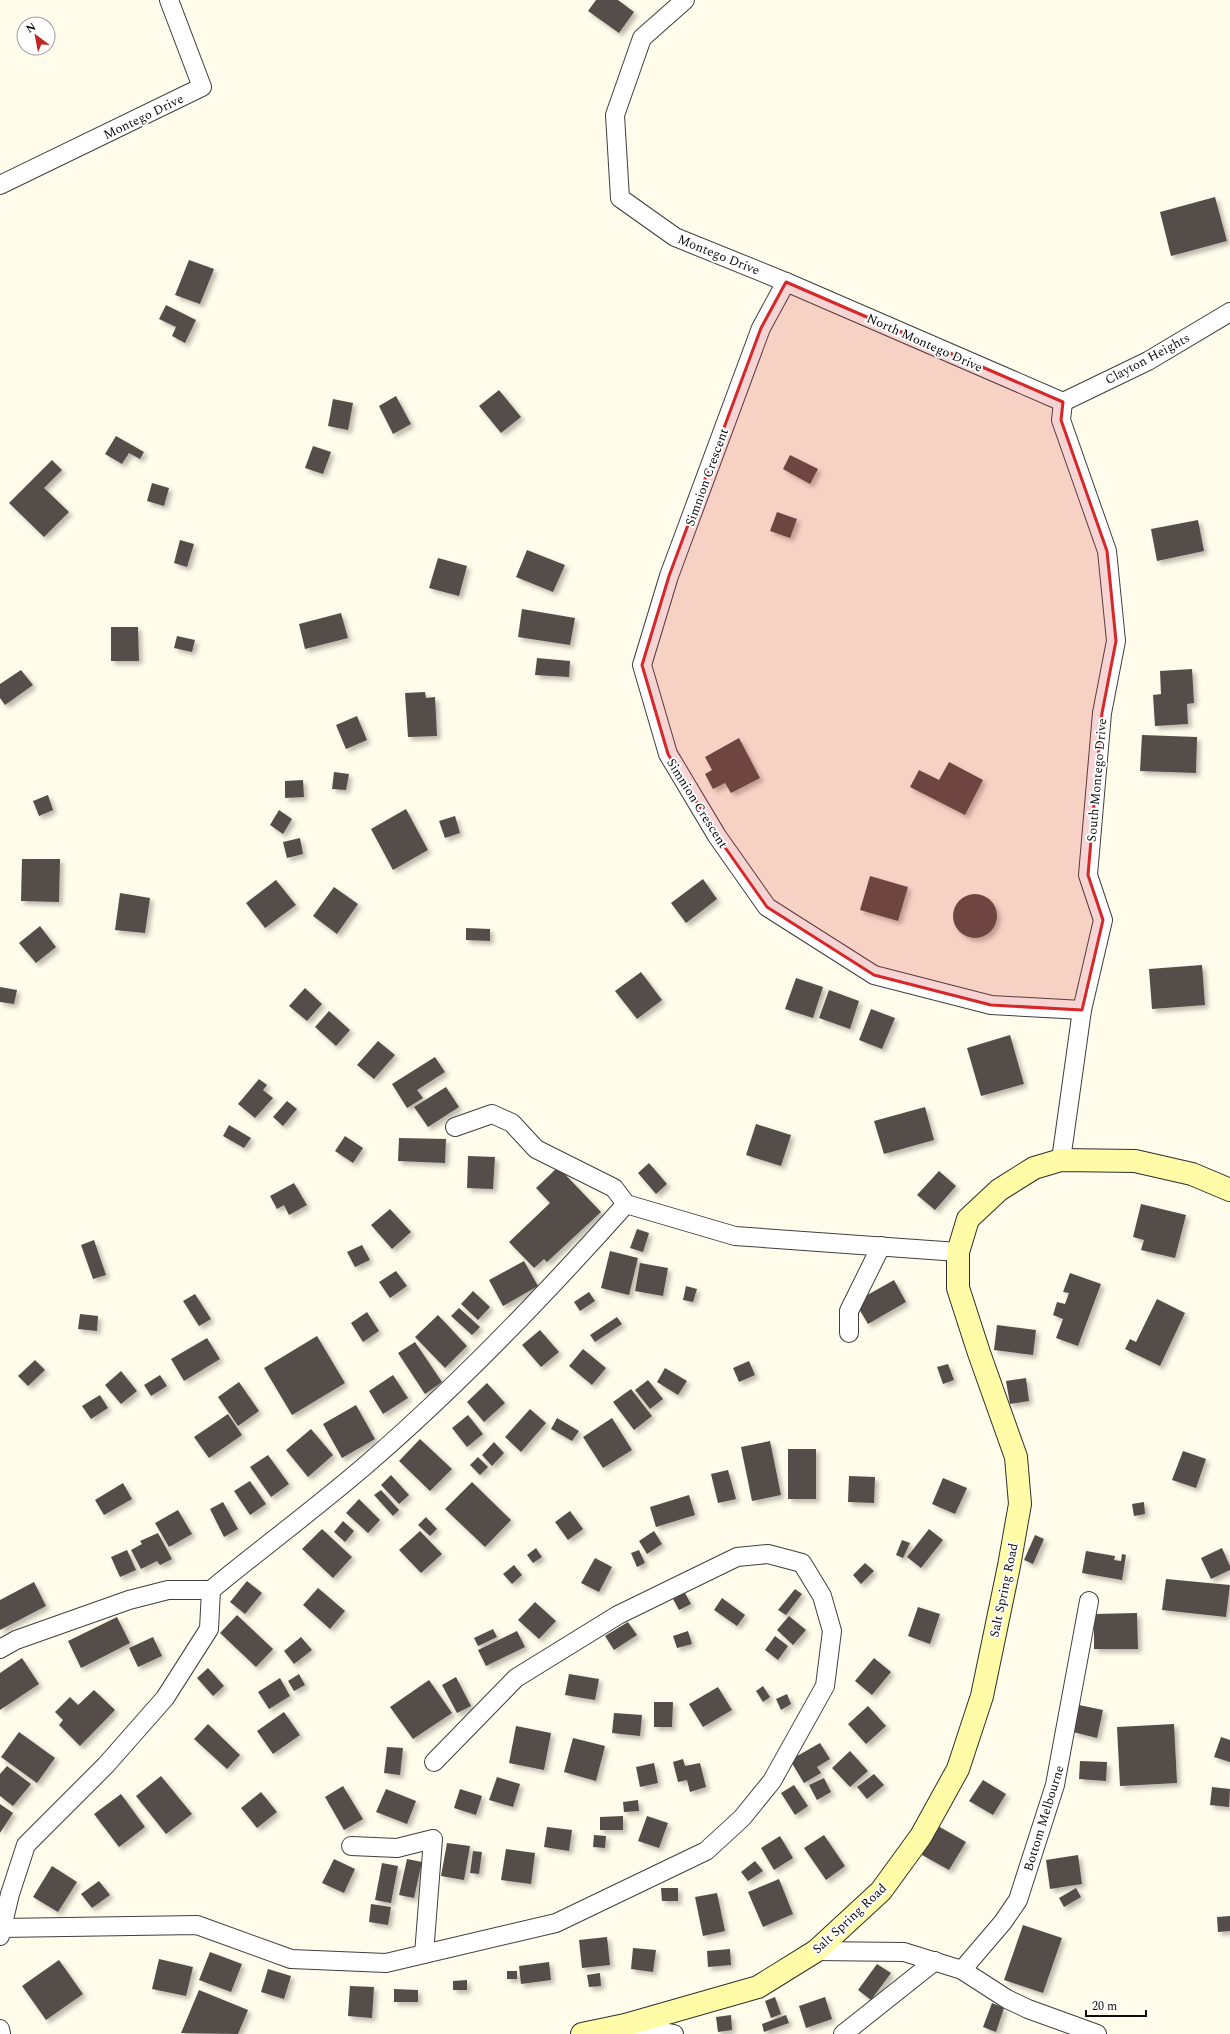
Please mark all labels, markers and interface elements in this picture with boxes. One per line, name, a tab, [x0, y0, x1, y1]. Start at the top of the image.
north arrow	[16, 16, 56, 56]
text: N	[23, 18, 39, 38]
street label: Montego Drive	[100, 89, 187, 145]
street label: Montego Drive	[675, 229, 763, 281]
street label: North Montego Drive	[863, 308, 986, 377]
street label: Clayton Heights	[1101, 328, 1194, 390]
street label: Simnion Crescent	[680, 425, 734, 529]
street label: South Montego Drive	[1082, 717, 1112, 843]
street label: Simnion Crescent	[661, 755, 733, 853]
street label: Salt Spring Road	[984, 1541, 1024, 1639]
street label: Bottom Melbourne	[1018, 1763, 1070, 1874]
street label: Salt Spring Road	[808, 1879, 892, 1959]
scale bar	[1086, 1992, 1146, 2018]
text: 20 m	[1092, 1997, 1117, 2016]

